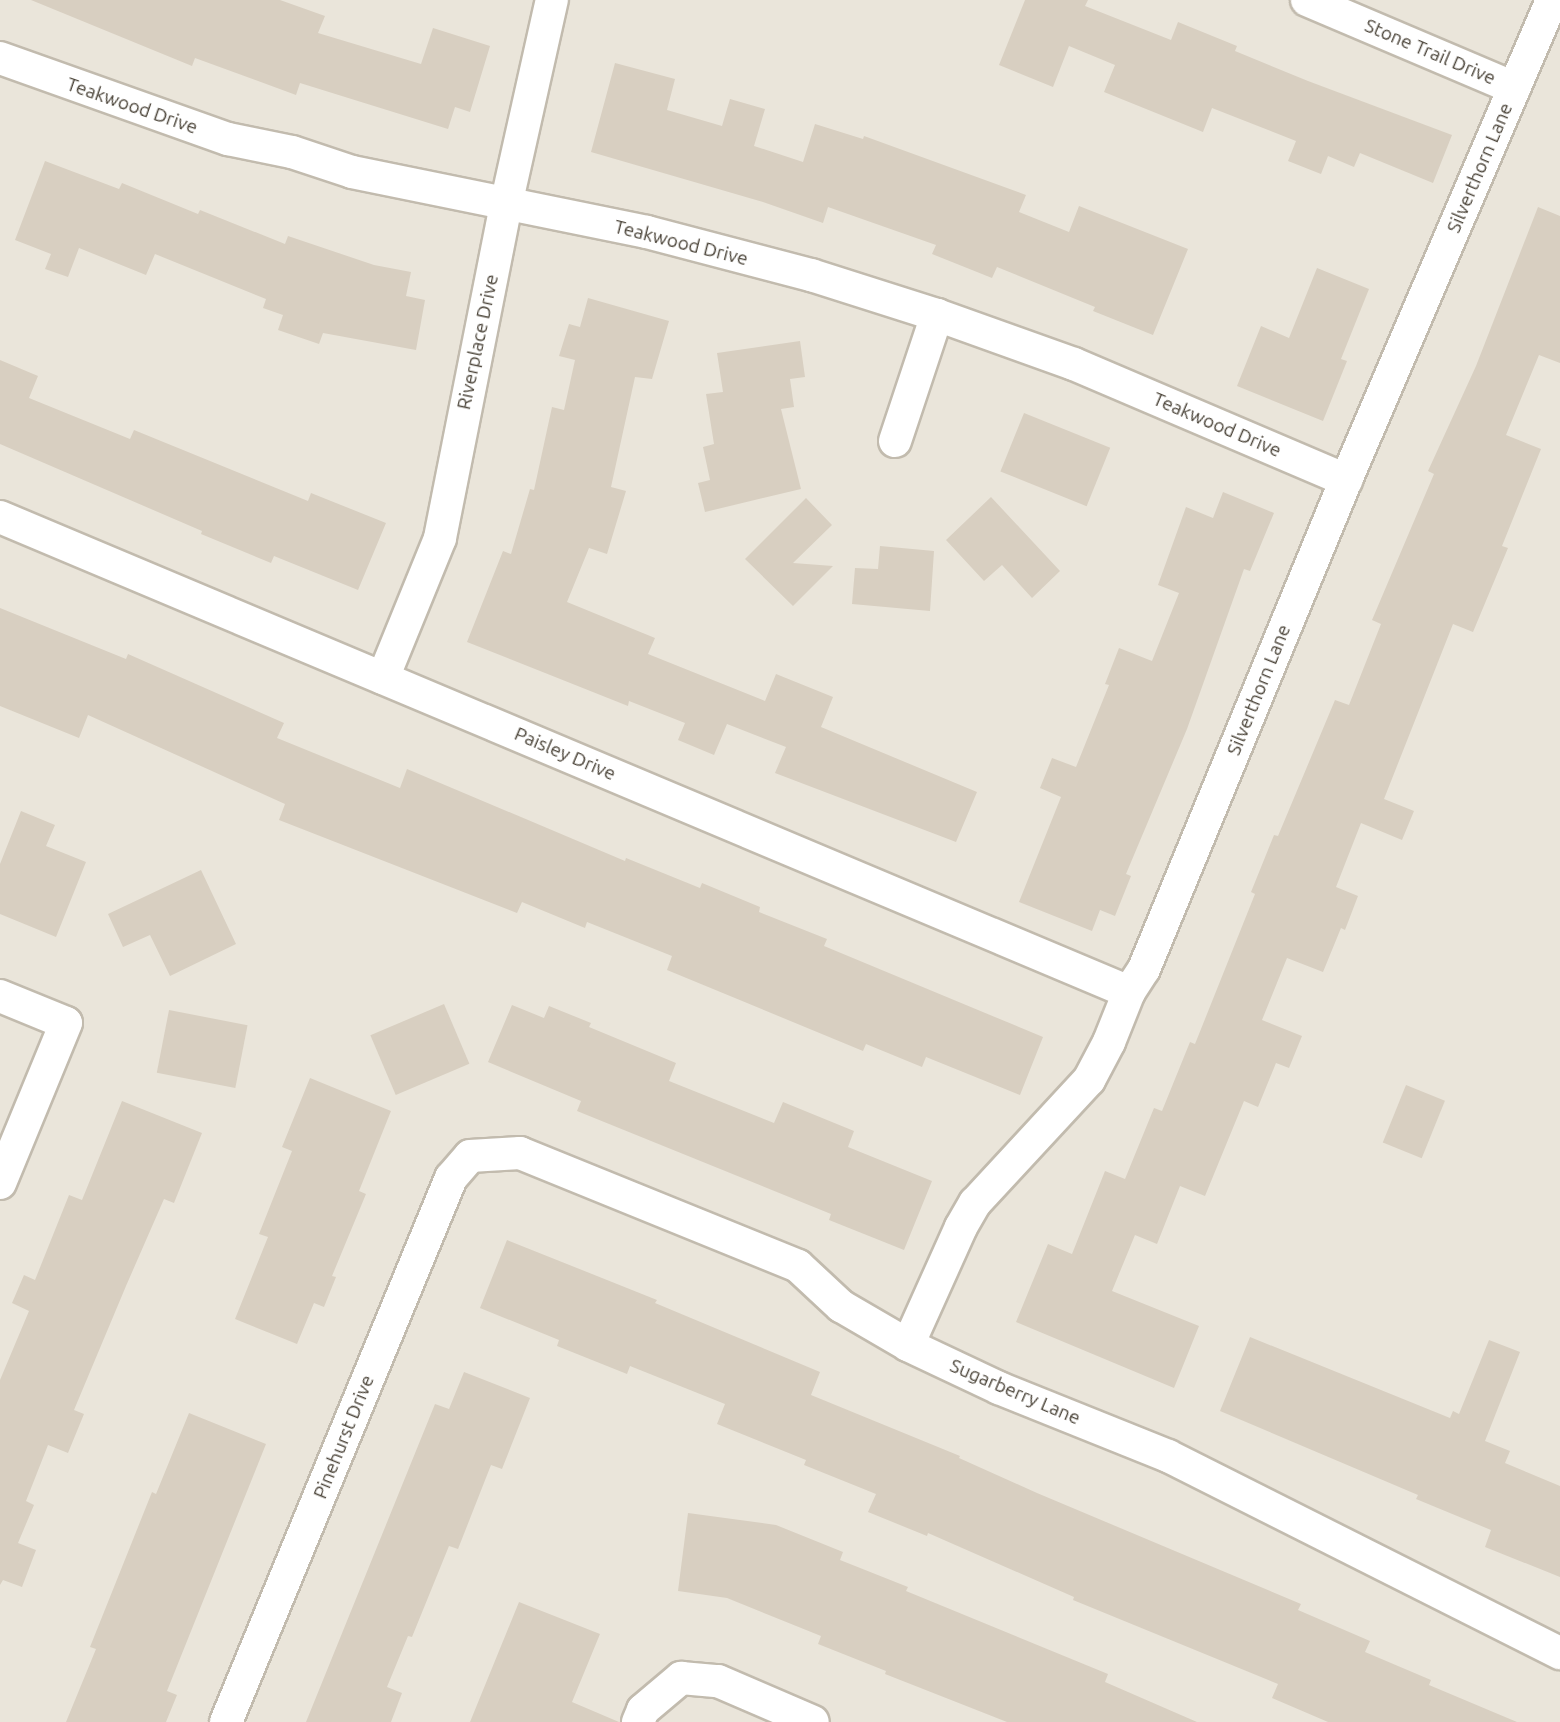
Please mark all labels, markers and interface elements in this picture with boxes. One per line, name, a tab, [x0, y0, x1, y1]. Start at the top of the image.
street label: Stone Trail Drive	[1361, 14, 1499, 90]
street label: Teakwood Drive	[64, 73, 200, 139]
street label: Silverthorn Lane	[1442, 100, 1518, 236]
street label: Teakwood Drive	[612, 215, 750, 271]
street label: Riverplace Drive	[453, 272, 503, 412]
street label: Teakwood Drive	[1150, 388, 1284, 462]
street label: Silverthorn Lane	[1222, 621, 1296, 759]
street label: Paisley Drive	[511, 722, 619, 786]
street label: Sugarberry Lane	[946, 1354, 1084, 1430]
street label: Pinehurst Drive	[309, 1372, 379, 1502]

